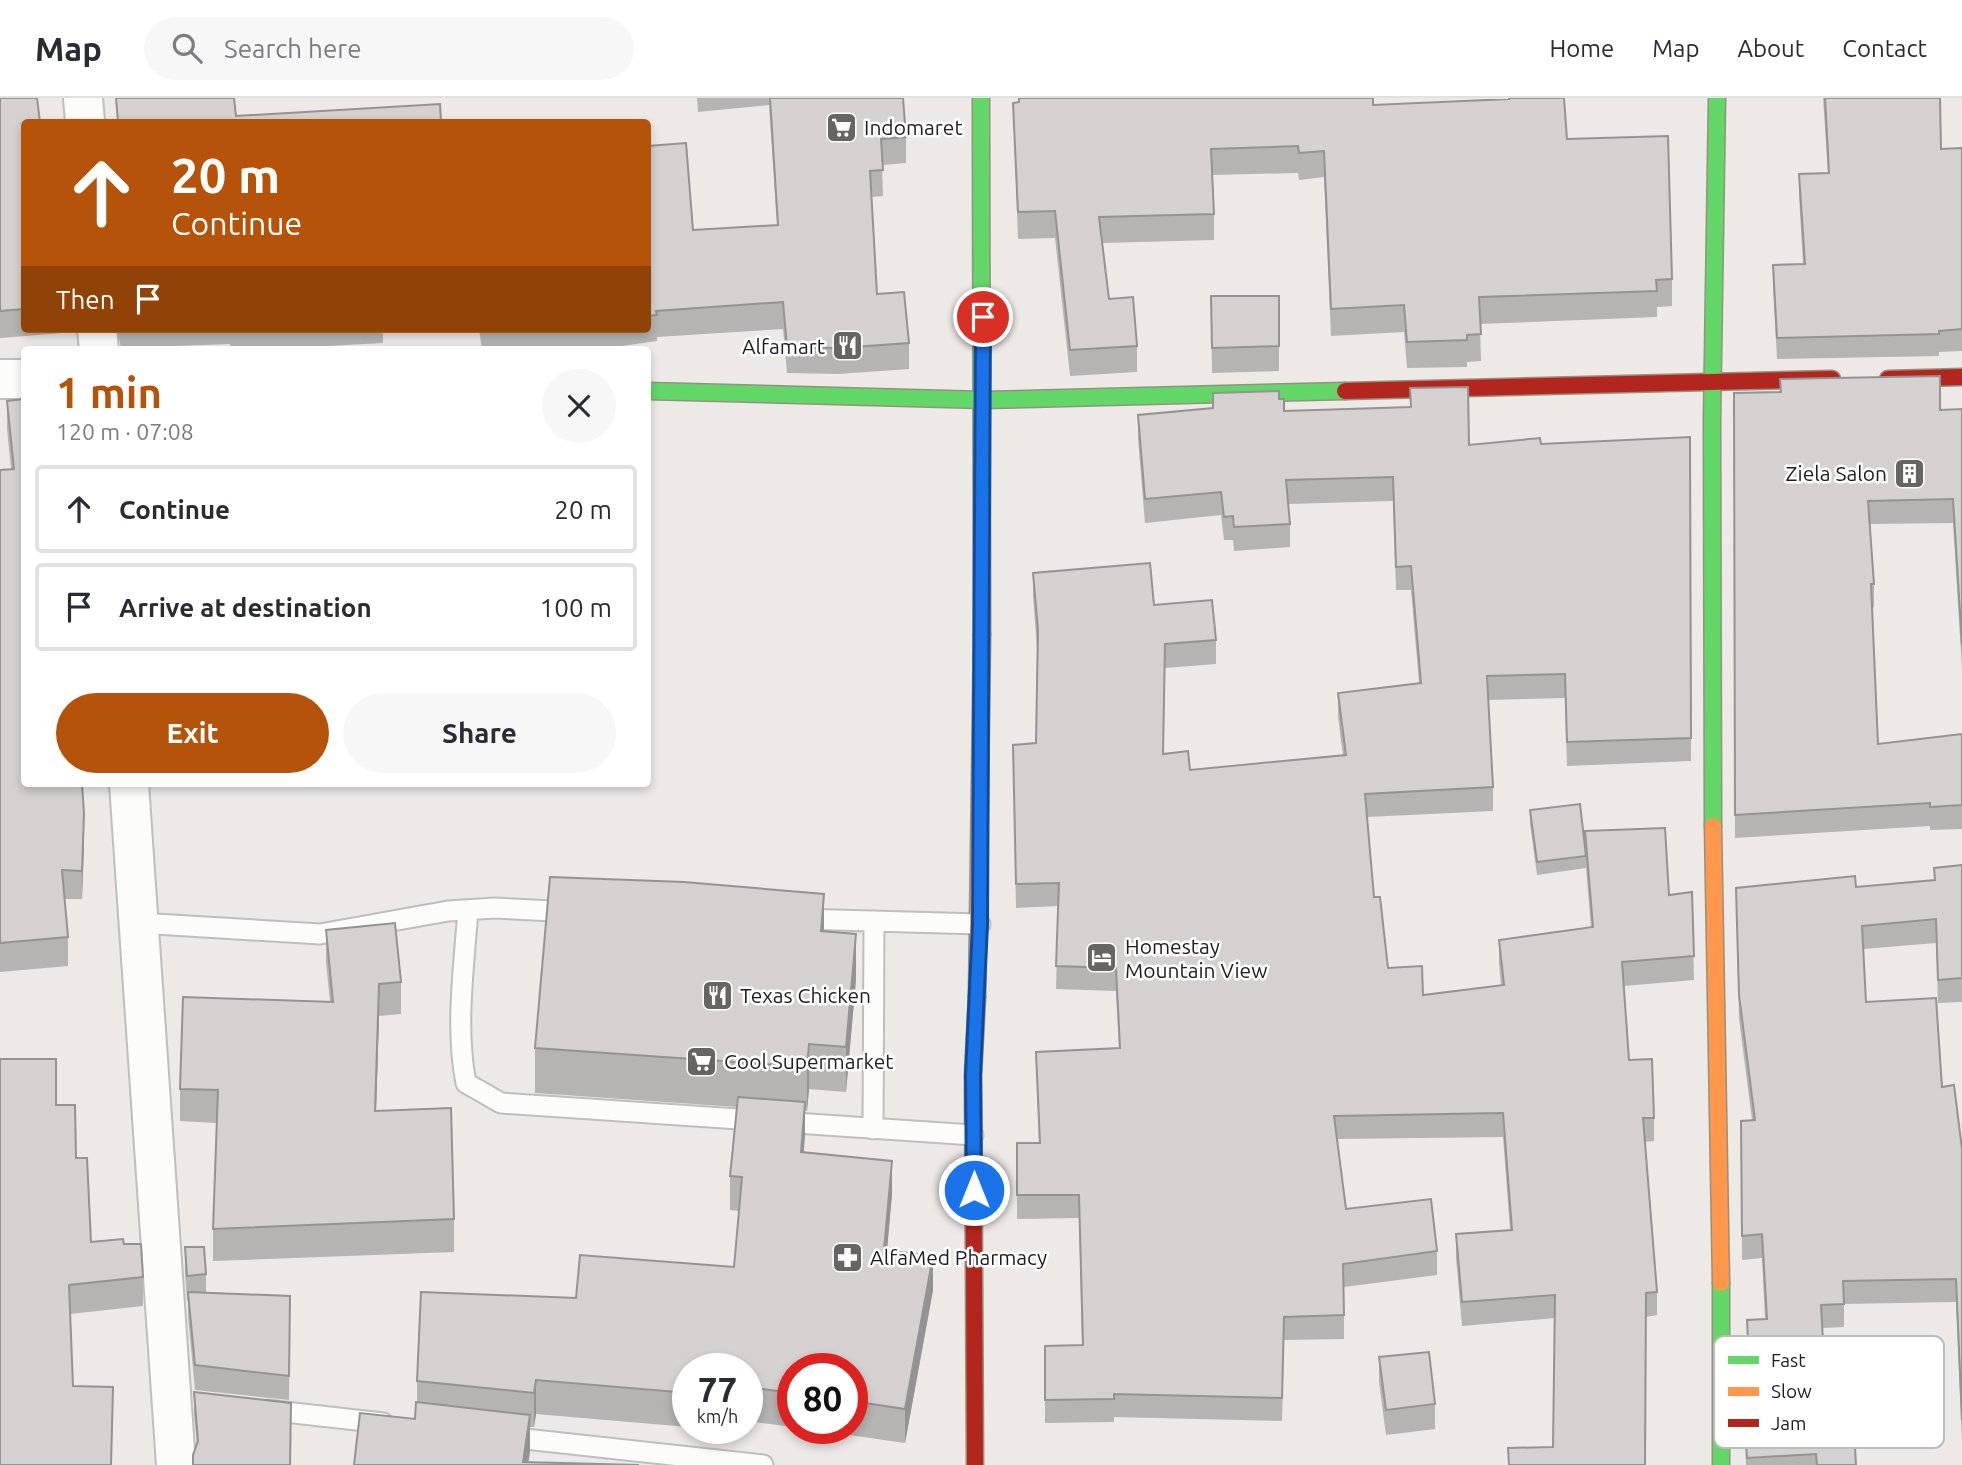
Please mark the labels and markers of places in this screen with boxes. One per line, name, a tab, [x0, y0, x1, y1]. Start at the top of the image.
supermarket icon: Indomaret	[824, 110, 858, 144]
place label: Indomaret	[864, 115, 963, 139]
pin	[953, 287, 1013, 347]
restaurant icon: Alfamart	[831, 329, 865, 363]
place label: Alfamart	[742, 334, 825, 358]
building icon: Ziela Salon	[1893, 456, 1927, 490]
place label: Ziela Salon	[1785, 461, 1887, 485]
place label: Homestay Mountain View	[1125, 934, 1267, 982]
hotel icon: Homestay Mountain View	[1085, 941, 1119, 975]
restaurant icon: Texas Chicken	[700, 978, 734, 1012]
place label: Texas Chicken	[740, 983, 871, 1007]
supermarket icon: Cool Supermarket	[684, 1044, 718, 1078]
place label: Cool Supermarket	[724, 1049, 894, 1073]
pharmacy icon: AlfaMed Pharmacy	[830, 1240, 864, 1274]
place label: AlfaMed Pharmacy	[870, 1245, 1047, 1269]

